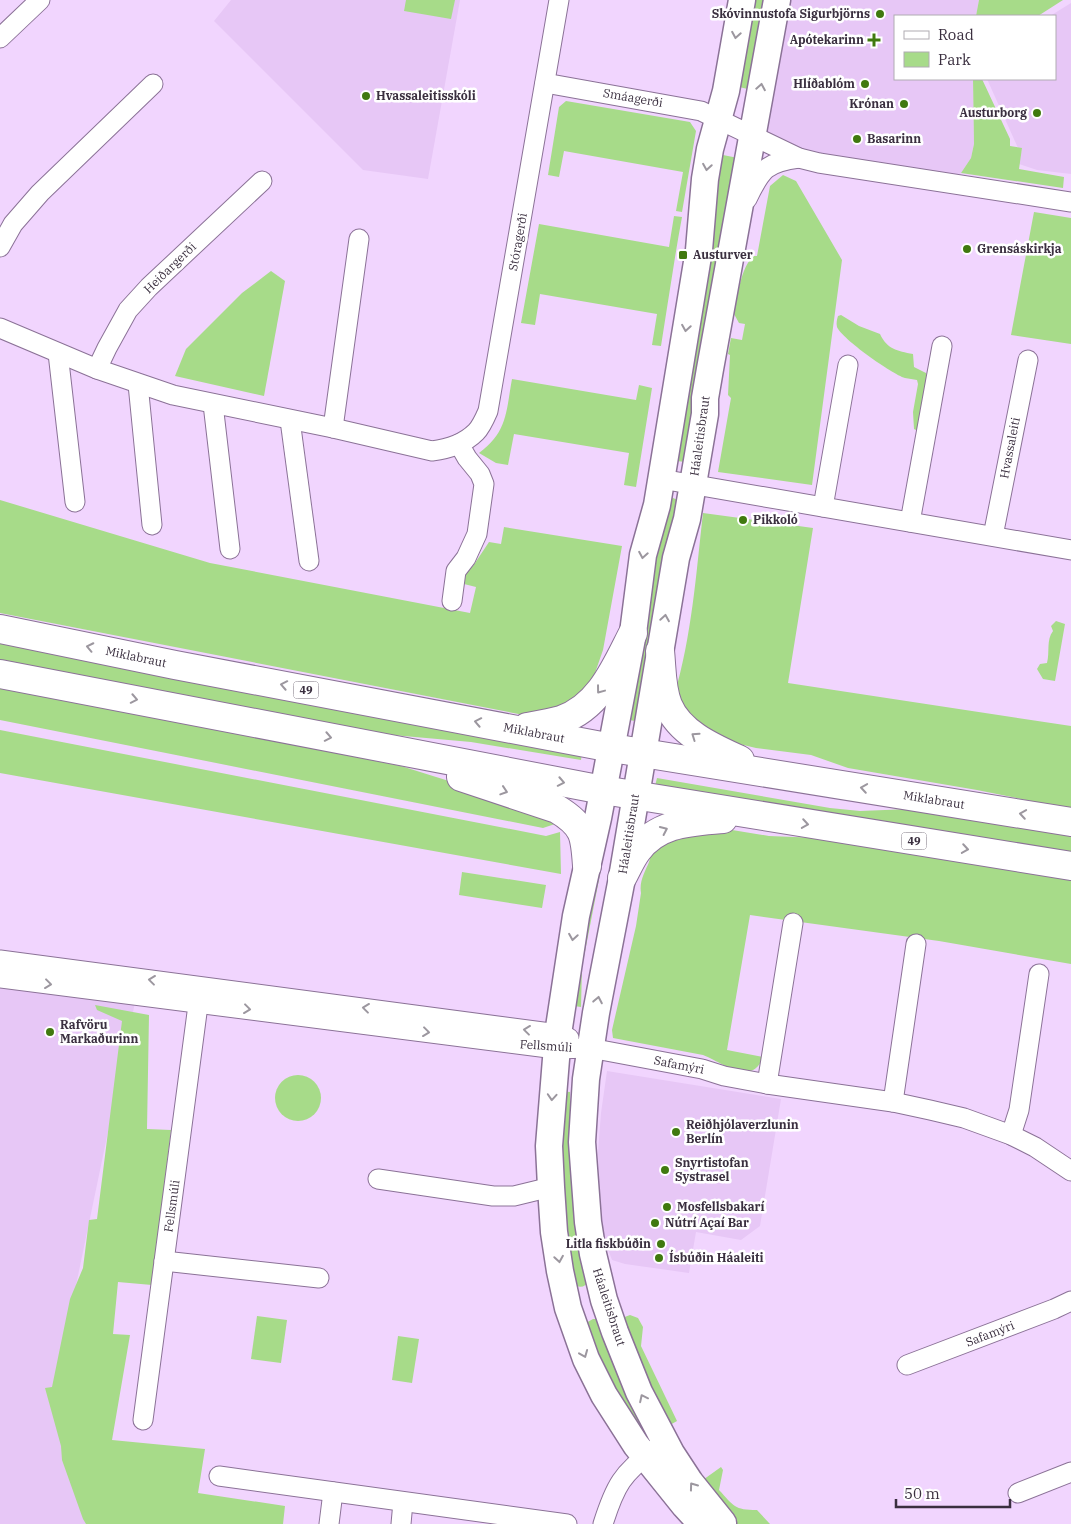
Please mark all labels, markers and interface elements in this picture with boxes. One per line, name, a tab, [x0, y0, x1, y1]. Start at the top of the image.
place label: Skóvinnustofa Sigurbjörns	[712, 6, 870, 21]
marker: Skóvinnustofa Sigurbjörns	[874, 8, 886, 20]
legend	[894, 15, 1056, 80]
text: Road	[938, 25, 974, 44]
one-way arrow	[731, 31, 741, 40]
place label: Apótekarinn	[790, 32, 864, 47]
marker: Apótekarinn	[868, 34, 880, 46]
text: Park	[938, 50, 971, 69]
place label: Hlíðablóm	[793, 76, 855, 91]
marker: Hlíðablóm	[859, 78, 871, 90]
one-way arrow	[756, 83, 766, 92]
street label: Smáagerði	[602, 85, 664, 110]
place label: Hvassaleitisskóli	[376, 88, 476, 103]
marker: Hvassaleitisskóli	[360, 90, 372, 102]
place label: Krónan	[849, 96, 894, 111]
marker: Krónan	[898, 98, 910, 110]
place label: Austurborg	[960, 105, 1027, 120]
marker: Austurborg	[1031, 107, 1043, 119]
place label: Basarinn	[867, 131, 921, 146]
marker: Basarinn	[851, 133, 863, 145]
one-way arrow	[703, 162, 713, 171]
street label: Stóragerði	[505, 212, 530, 272]
street label: Heiðargerði	[140, 239, 199, 296]
place label: Grensáskirkja	[977, 241, 1062, 256]
marker: Grensáskirkja	[961, 243, 973, 255]
place label: Austurver	[693, 247, 753, 262]
marker: Austurver	[677, 249, 689, 261]
one-way arrow	[681, 324, 692, 332]
street label: Háaleitisbraut	[686, 395, 713, 477]
street label: Hvassaleiti	[996, 416, 1023, 480]
place label: Pikkoló	[753, 512, 798, 527]
marker: Pikkoló	[737, 514, 749, 526]
one-way arrow	[639, 551, 649, 559]
one-way arrow	[660, 614, 670, 622]
one-way arrow	[86, 643, 95, 653]
street label: Miklabraut	[104, 643, 168, 670]
one-way arrow	[280, 681, 288, 691]
road number: 49	[294, 682, 318, 698]
one-way arrow	[598, 684, 606, 693]
one-way arrow	[129, 694, 138, 704]
one-way arrow	[474, 718, 482, 728]
street label: Miklabraut	[502, 719, 566, 746]
one-way arrow	[323, 731, 332, 741]
one-way arrow	[691, 733, 700, 742]
one-way arrow	[557, 776, 566, 786]
one-way arrow	[859, 784, 868, 794]
one-way arrow	[499, 785, 507, 795]
street label: Miklabraut	[902, 787, 966, 812]
street label: Háaleitisbraut	[615, 793, 642, 875]
one-way arrow	[1019, 809, 1027, 820]
one-way arrow	[800, 818, 809, 828]
one-way arrow	[659, 826, 668, 836]
road number: 49	[902, 832, 926, 849]
one-way arrow	[961, 844, 969, 854]
one-way arrow	[568, 933, 578, 942]
one-way arrow	[148, 975, 156, 986]
one-way arrow	[45, 978, 53, 989]
one-way arrow	[593, 995, 603, 1004]
one-way arrow	[244, 1003, 252, 1014]
one-way arrow	[362, 1004, 371, 1014]
place label: Rafvöru Markaðurinn	[60, 1017, 139, 1046]
one-way arrow	[523, 1025, 532, 1035]
marker: Rafvöru Markaðurinn	[44, 1026, 56, 1038]
one-way arrow	[422, 1026, 430, 1037]
street label: Fellsmúli	[519, 1036, 573, 1055]
street label: Safamýri	[653, 1052, 706, 1077]
one-way arrow	[547, 1093, 558, 1101]
place label: Reiðhjólaverzlunin Berlín	[686, 1117, 799, 1146]
marker: Reiðhjólaverzlunin Berlín	[670, 1126, 682, 1138]
place label: Snyrtistofan Systrasel	[675, 1155, 749, 1184]
marker: Snyrtistofan Systrasel	[659, 1164, 671, 1176]
street label: Fellsmúli	[160, 1179, 183, 1233]
place label: Mosfellsbakarí	[677, 1199, 765, 1214]
marker: Mosfellsbakarí	[661, 1201, 673, 1213]
place label: Nútrí Açaí Bar	[665, 1215, 749, 1230]
marker: Nútrí Açaí Bar	[649, 1217, 661, 1229]
place label: Litla fiskbúðin	[566, 1236, 651, 1251]
marker: Litla fiskbúðin	[655, 1238, 667, 1250]
place label: Ísbúðin Háaleiti	[669, 1249, 764, 1265]
marker: Ísbúðin Háaleiti	[653, 1252, 665, 1264]
one-way arrow	[553, 1255, 563, 1263]
street label: Háaleitisbraut	[590, 1266, 629, 1348]
street label: Safamýri	[963, 1317, 1017, 1350]
one-way arrow	[577, 1349, 588, 1358]
one-way arrow	[639, 1395, 649, 1404]
scale bar	[896, 1476, 1010, 1508]
one-way arrow	[690, 1482, 699, 1492]
text: 50 m	[904, 1484, 940, 1503]

